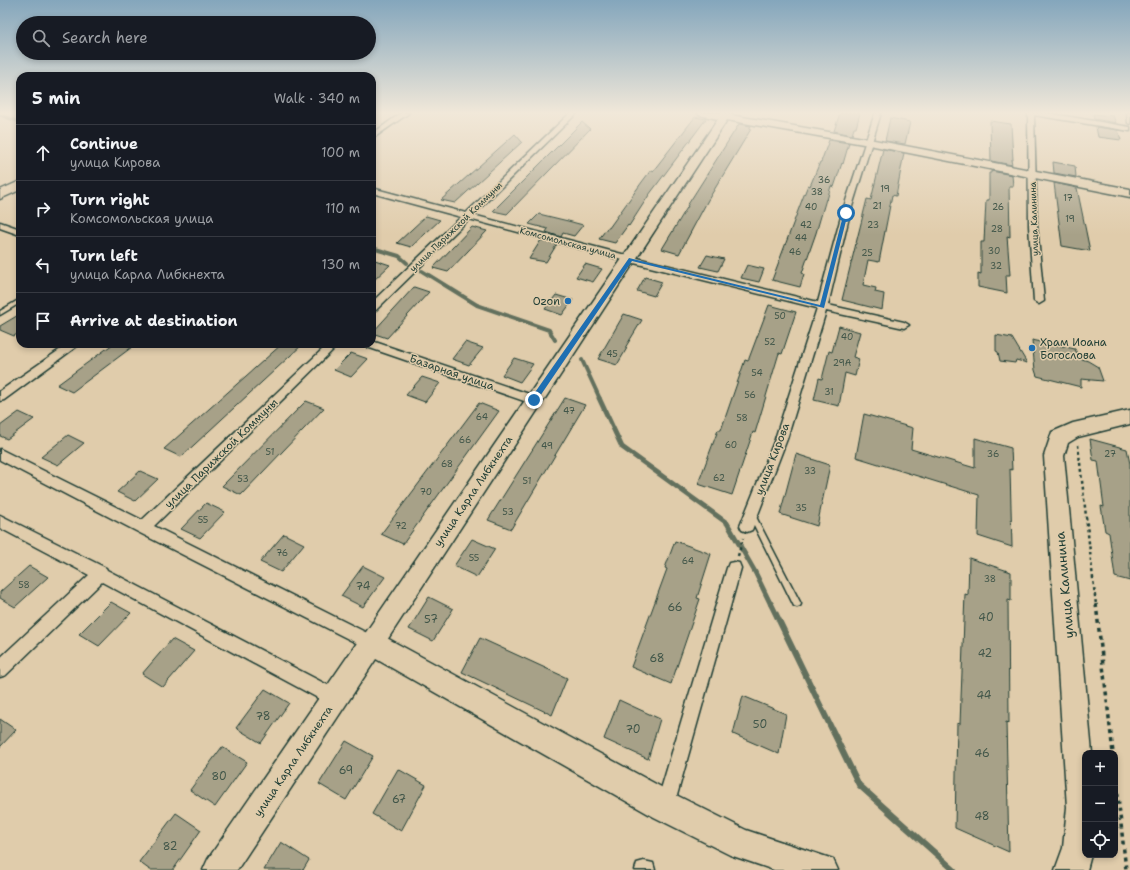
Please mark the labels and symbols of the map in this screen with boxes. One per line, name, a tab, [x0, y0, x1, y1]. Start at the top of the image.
house number: 36	[818, 174, 830, 186]
street label: улица Парижской Коммуны	[407, 179, 505, 275]
street label: улица Калинина	[1027, 181, 1041, 256]
house number: 19	[880, 183, 890, 195]
house number: 38	[811, 186, 823, 198]
house number: 17	[1063, 192, 1073, 204]
house number: 21	[872, 200, 882, 212]
house number: 40	[805, 201, 817, 213]
house number: 26	[992, 201, 1004, 213]
route start	[837, 204, 855, 222]
house number: 19	[1065, 213, 1075, 225]
house number: 42	[800, 219, 812, 231]
house number: 23	[867, 219, 879, 231]
house number: 28	[991, 223, 1003, 235]
street label: Комсомольская улица	[518, 224, 618, 262]
house number: 44	[795, 232, 807, 244]
house number: 30	[988, 245, 1000, 257]
house number: 46	[789, 246, 801, 258]
house number: 25	[861, 247, 873, 259]
house number: 32	[990, 260, 1002, 272]
place label: Ozon	[533, 294, 560, 309]
marker: Ozon	[563, 296, 573, 306]
house number: 50	[774, 310, 786, 322]
house number: 40	[841, 331, 853, 343]
place label: Храм Иоана Богослова	[1040, 335, 1107, 363]
house number: 52	[764, 336, 776, 348]
marker: Храм Иоана Богослова	[1027, 343, 1037, 353]
house number: 45	[606, 348, 618, 360]
street label: Базарная улица	[407, 351, 496, 394]
house number: 29А	[833, 357, 852, 369]
house number: 54	[751, 367, 763, 379]
house number: 31	[824, 386, 834, 398]
house number: 56	[744, 389, 756, 401]
route end	[525, 391, 543, 409]
street label: улица Парижской Коммуны	[161, 395, 281, 512]
house number: 47	[563, 405, 575, 417]
house number: 64	[476, 411, 488, 423]
house number: 58	[736, 412, 748, 424]
street label: улица Кирова	[752, 421, 793, 498]
street label: улица Карла Либкнехта	[431, 433, 516, 550]
house number: 66	[459, 434, 471, 446]
house number: 60	[725, 439, 737, 451]
house number: 49	[541, 440, 553, 452]
house number: 51	[266, 446, 274, 458]
house number: 36	[987, 448, 999, 460]
house number: 27	[1104, 448, 1116, 460]
house number: 68	[441, 458, 453, 470]
house number: 33	[804, 465, 816, 477]
house number: 62	[713, 472, 725, 484]
house number: 53	[237, 473, 249, 485]
house number: 51	[523, 475, 531, 487]
house number: 70	[420, 486, 432, 498]
house number: 35	[795, 502, 807, 514]
house number: 53	[502, 506, 514, 518]
house number: 55	[198, 514, 208, 526]
house number: 72	[395, 520, 407, 532]
street label: улица Калинина	[1051, 531, 1078, 639]
house number: 76	[276, 547, 288, 559]
house number: 55	[469, 552, 479, 564]
house number: 64	[682, 555, 694, 567]
house number: 38	[984, 573, 996, 585]
house number: 58	[18, 579, 30, 591]
house number: 74	[356, 579, 371, 594]
house number: 66	[667, 600, 683, 615]
house number: 40	[978, 610, 994, 625]
house number: 57	[424, 612, 438, 627]
house number: 42	[978, 646, 992, 661]
house number: 68	[650, 651, 664, 666]
house number: 44	[976, 688, 992, 703]
street label: улица Карла Либкнехта	[251, 703, 336, 820]
house number: 78	[256, 709, 270, 724]
house number: 50	[753, 717, 767, 732]
house number: 70	[625, 722, 641, 737]
house number: 46	[974, 746, 990, 761]
house number: 69	[339, 763, 353, 778]
house number: 80	[211, 769, 227, 784]
house number: 67	[392, 792, 406, 807]
house number: 48	[974, 809, 990, 824]
house number: 82	[163, 839, 177, 854]

